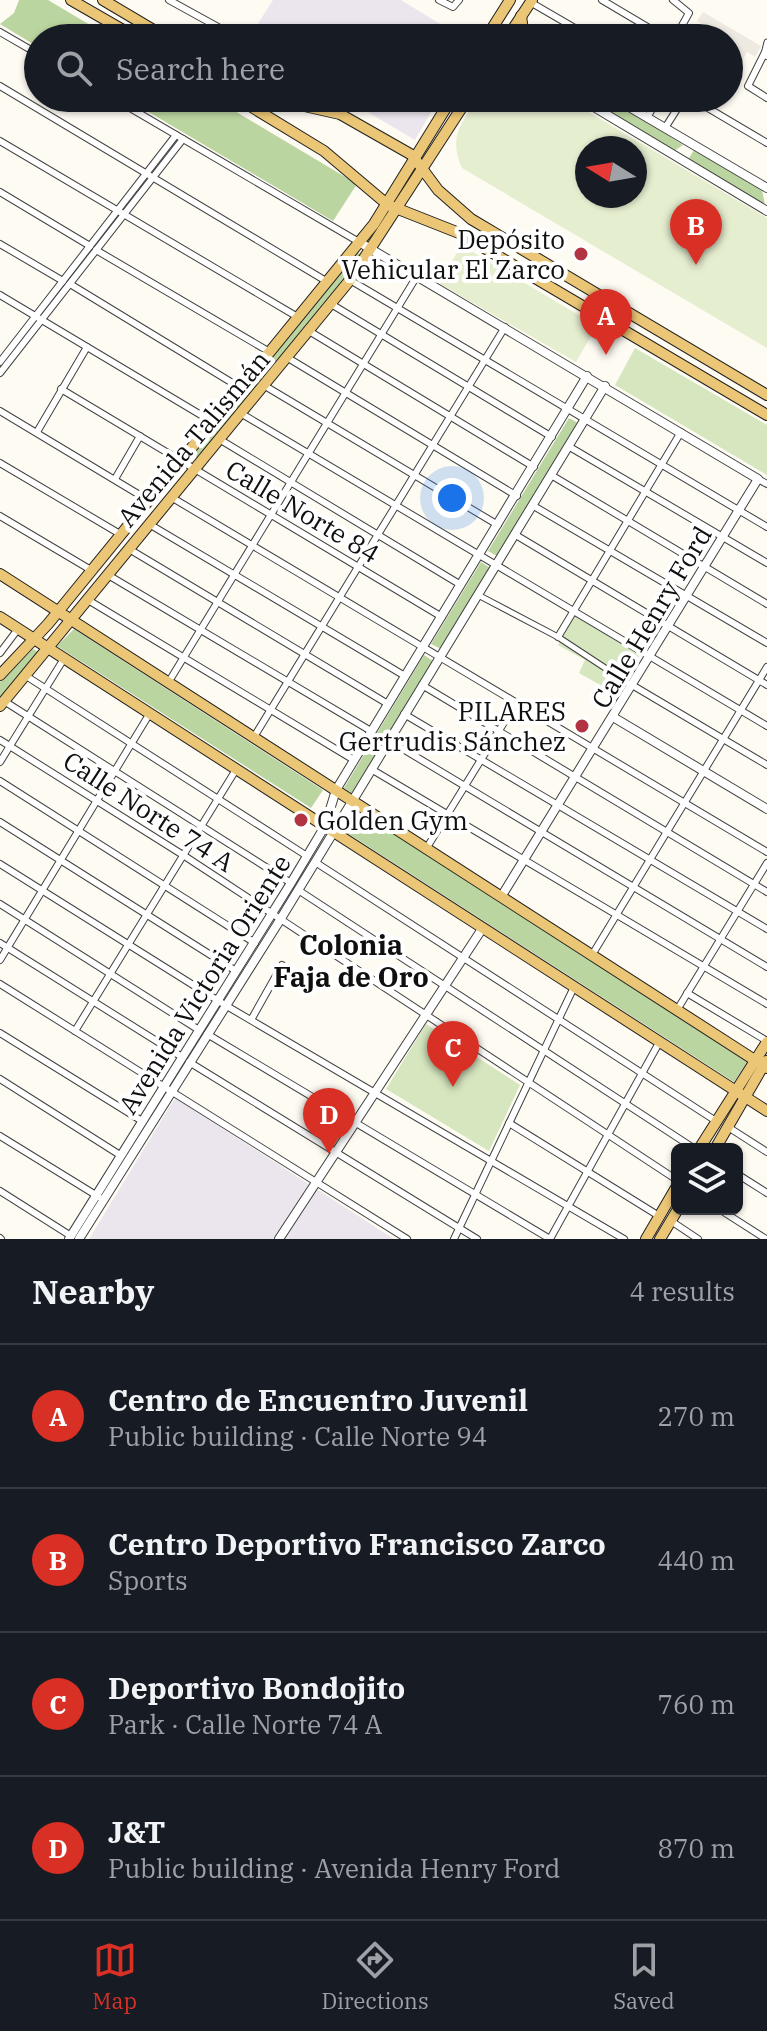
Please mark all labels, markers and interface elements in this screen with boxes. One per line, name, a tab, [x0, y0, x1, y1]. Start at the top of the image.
search box	[24, 24, 743, 112]
icon: search	[52, 46, 96, 90]
text: Search here	[116, 49, 285, 88]
north arrow	[575, 136, 647, 208]
pin: B	[670, 199, 722, 265]
place label: Depósito Vehicular El Zarco	[341, 222, 565, 286]
marker: Depósito Vehicular El Zarco	[572, 245, 590, 263]
pin: A	[580, 289, 632, 355]
street label: Avenida Talismán	[109, 343, 277, 533]
street label: Calle Norte 84	[220, 452, 386, 570]
your location	[432, 478, 472, 518]
street label: Calle Henry Ford	[583, 520, 719, 714]
place label: PILARES Gertrudis Sánchez	[339, 694, 566, 758]
marker: PILARES Gertrudis Sánchez	[573, 717, 591, 735]
street label: Calle Norte 74 A	[57, 743, 241, 879]
place label: Golden Gym	[317, 803, 468, 837]
marker: Golden Gym	[292, 811, 310, 829]
street label: Avenida Victoria Oriente	[110, 848, 298, 1120]
district label: Colonia Faja de Oro	[273, 926, 429, 995]
pin: C	[427, 1021, 479, 1087]
pin: D	[303, 1088, 355, 1154]
map controls	[671, 1143, 743, 1215]
button: layers	[671, 1143, 743, 1215]
text: Nearby	[32, 1269, 154, 1313]
text: 4 results	[629, 1274, 735, 1308]
text: Centro de Encuentro Juvenil	[108, 1380, 528, 1419]
text: A	[49, 1399, 67, 1433]
text: 270 m	[657, 1399, 735, 1433]
text: Public building · Calle Norte 94	[108, 1419, 487, 1453]
text: Centro Deportivo Francisco Zarco	[108, 1524, 606, 1563]
text: B	[49, 1543, 67, 1577]
text: 440 m	[657, 1543, 735, 1577]
text: Sports	[108, 1563, 188, 1597]
text: Deportivo Bondojito	[108, 1668, 405, 1707]
text: C	[49, 1687, 67, 1721]
text: 760 m	[657, 1687, 735, 1721]
text: Park · Calle Norte 74 A	[108, 1707, 382, 1741]
text: J&T	[108, 1812, 165, 1851]
text: D	[48, 1831, 68, 1865]
text: 870 m	[657, 1831, 735, 1865]
text: Public building · Avenida Henry Ford	[108, 1851, 560, 1885]
tab: Map	[92, 1938, 137, 2015]
tab: Directions	[321, 1938, 429, 2015]
tab: Saved	[613, 1938, 675, 2015]

